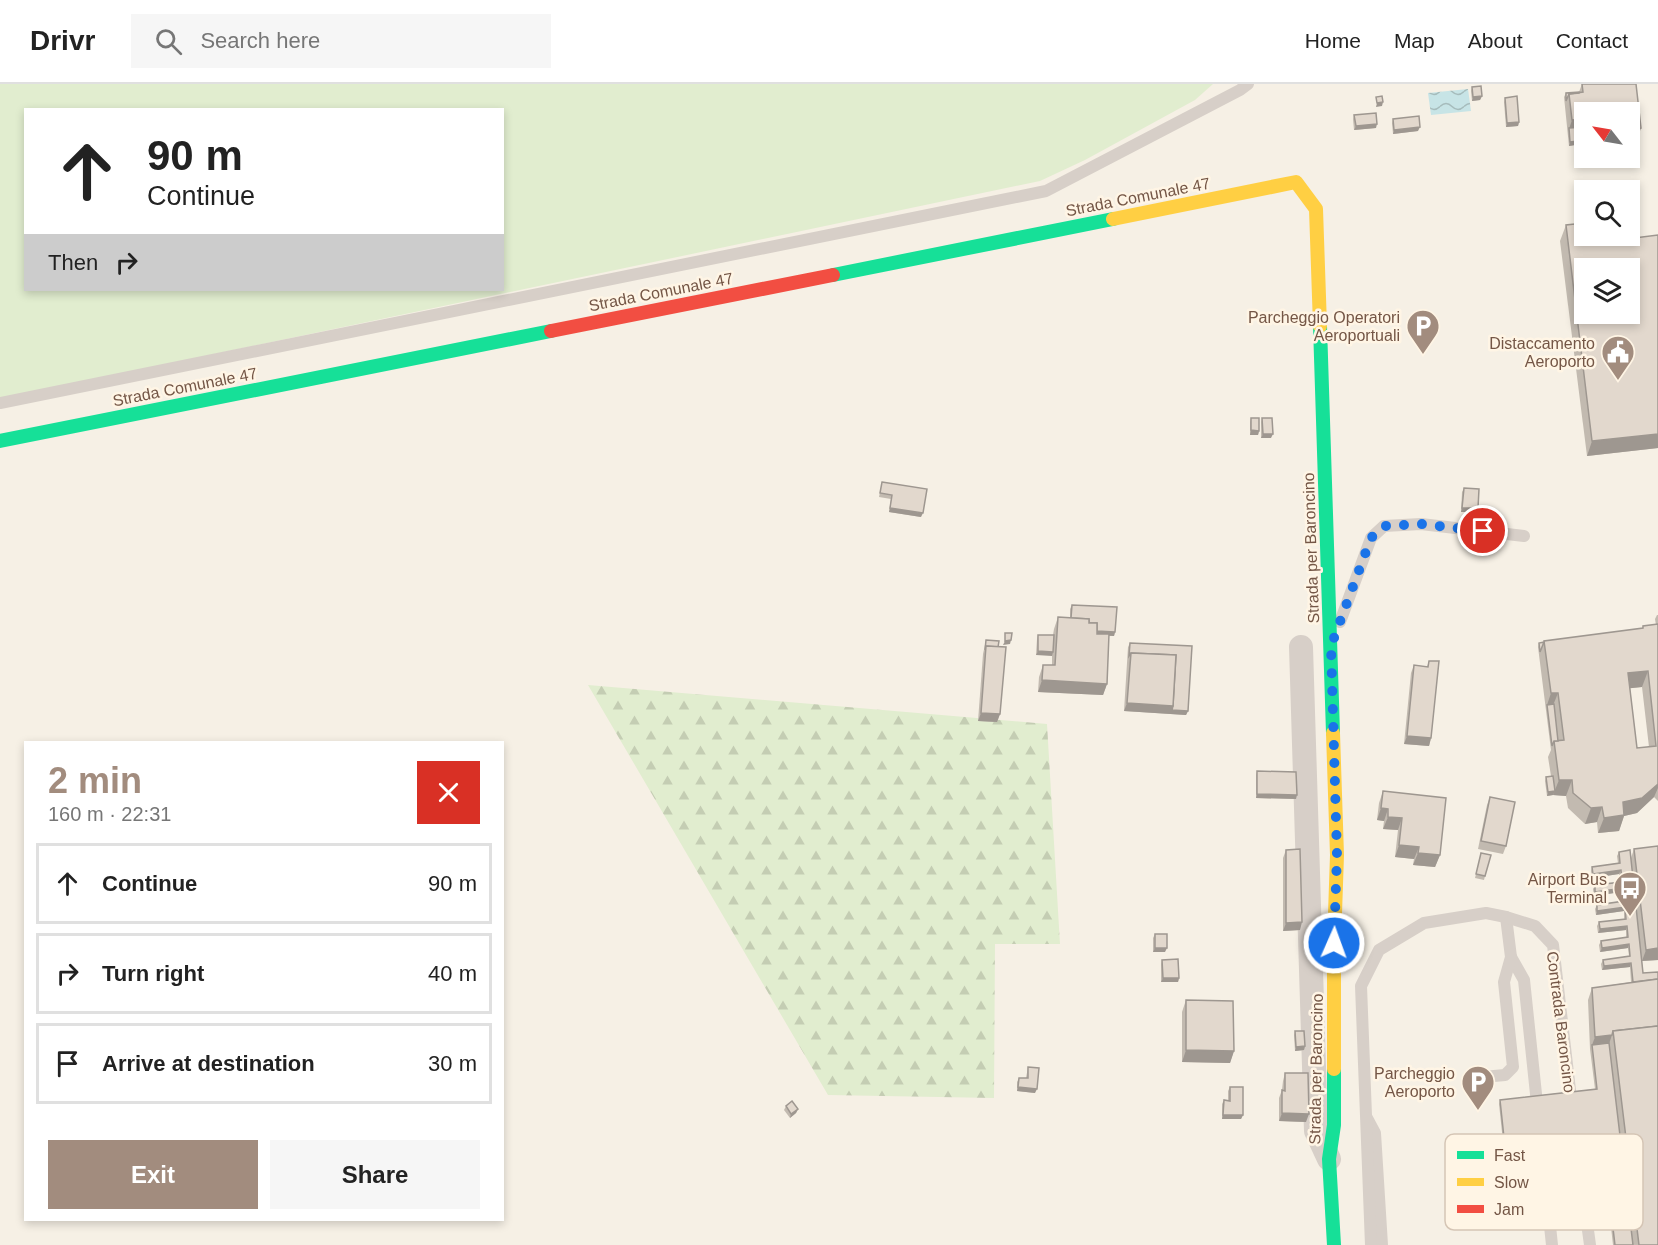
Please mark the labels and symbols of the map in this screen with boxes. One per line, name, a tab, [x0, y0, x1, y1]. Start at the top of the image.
north arrow	[1574, 102, 1640, 168]
street label: Strada Comunale 47	[1064, 175, 1212, 219]
street label: Strada Comunale 47	[587, 270, 735, 314]
parking icon: Parcheggio Operatori Aeroportuali	[1405, 308, 1441, 355]
place label: Parcheggio Operatori Aeroportuali	[1248, 309, 1400, 344]
public building icon: Distaccamento Aeroporto	[1600, 334, 1636, 381]
place label: Distaccamento Aeroporto	[1489, 335, 1595, 370]
street label: Strada Comunale 47	[111, 365, 259, 409]
street label: Strada per Baroncino	[1300, 472, 1322, 624]
pin	[1457, 505, 1508, 556]
bus stop icon: Airport Bus Terminal	[1612, 870, 1648, 917]
place label: Airport Bus Terminal	[1528, 871, 1607, 906]
position arrow	[1302, 911, 1366, 975]
street label: Contrada Baroncino	[1544, 950, 1578, 1094]
street label: Strada per Baroncino	[1306, 993, 1326, 1145]
parking icon: Parcheggio Aeroporto	[1460, 1064, 1496, 1111]
place label: Parcheggio Aeroporto	[1374, 1065, 1455, 1100]
legend	[1445, 1134, 1643, 1230]
text: Fast	[1494, 1147, 1526, 1164]
text: Slow	[1494, 1174, 1529, 1191]
text: Jam	[1494, 1201, 1524, 1218]

